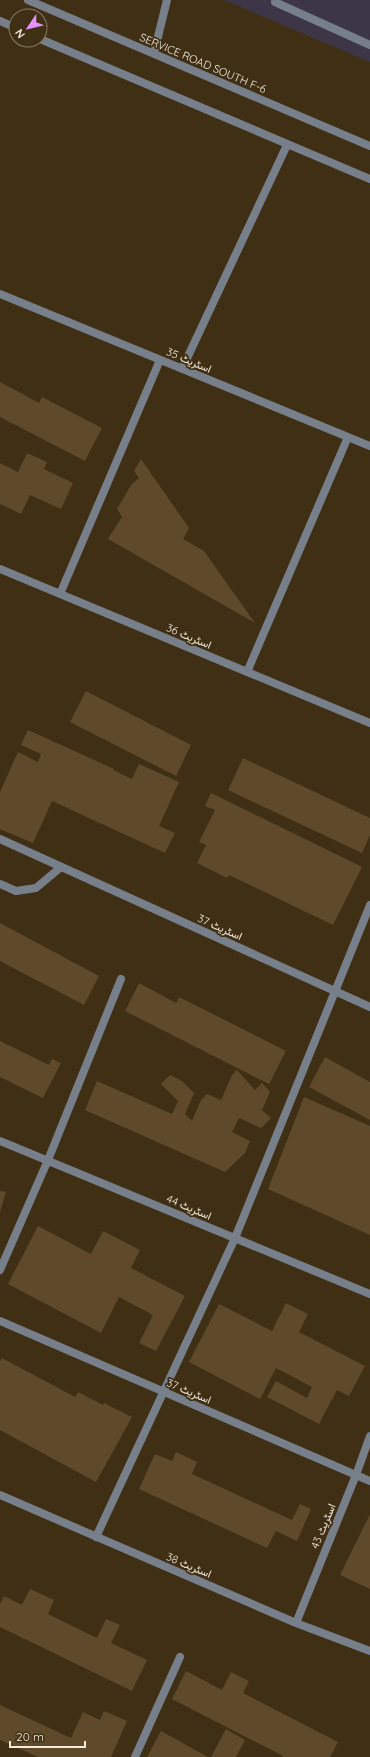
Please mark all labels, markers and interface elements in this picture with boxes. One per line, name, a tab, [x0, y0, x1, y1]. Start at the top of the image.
north arrow	[8, 8, 48, 48]
text: N	[12, 26, 28, 41]
street label: SERVICE ROAD SOUTH F-6	[138, 30, 269, 96]
street label: اسٹریٹ 35	[164, 344, 214, 376]
street label: اسٹریٹ 36	[164, 620, 214, 652]
street label: اسٹریٹ 37	[196, 911, 244, 943]
street label: اسٹریٹ 44	[164, 1191, 214, 1223]
street label: اسٹریٹ 37	[165, 1375, 213, 1407]
street label: اسٹریٹ 43	[308, 1501, 338, 1551]
street label: اسٹریٹ 38	[164, 1549, 214, 1581]
scale bar	[10, 1723, 85, 1749]
text: 20 m	[16, 1729, 44, 1744]

